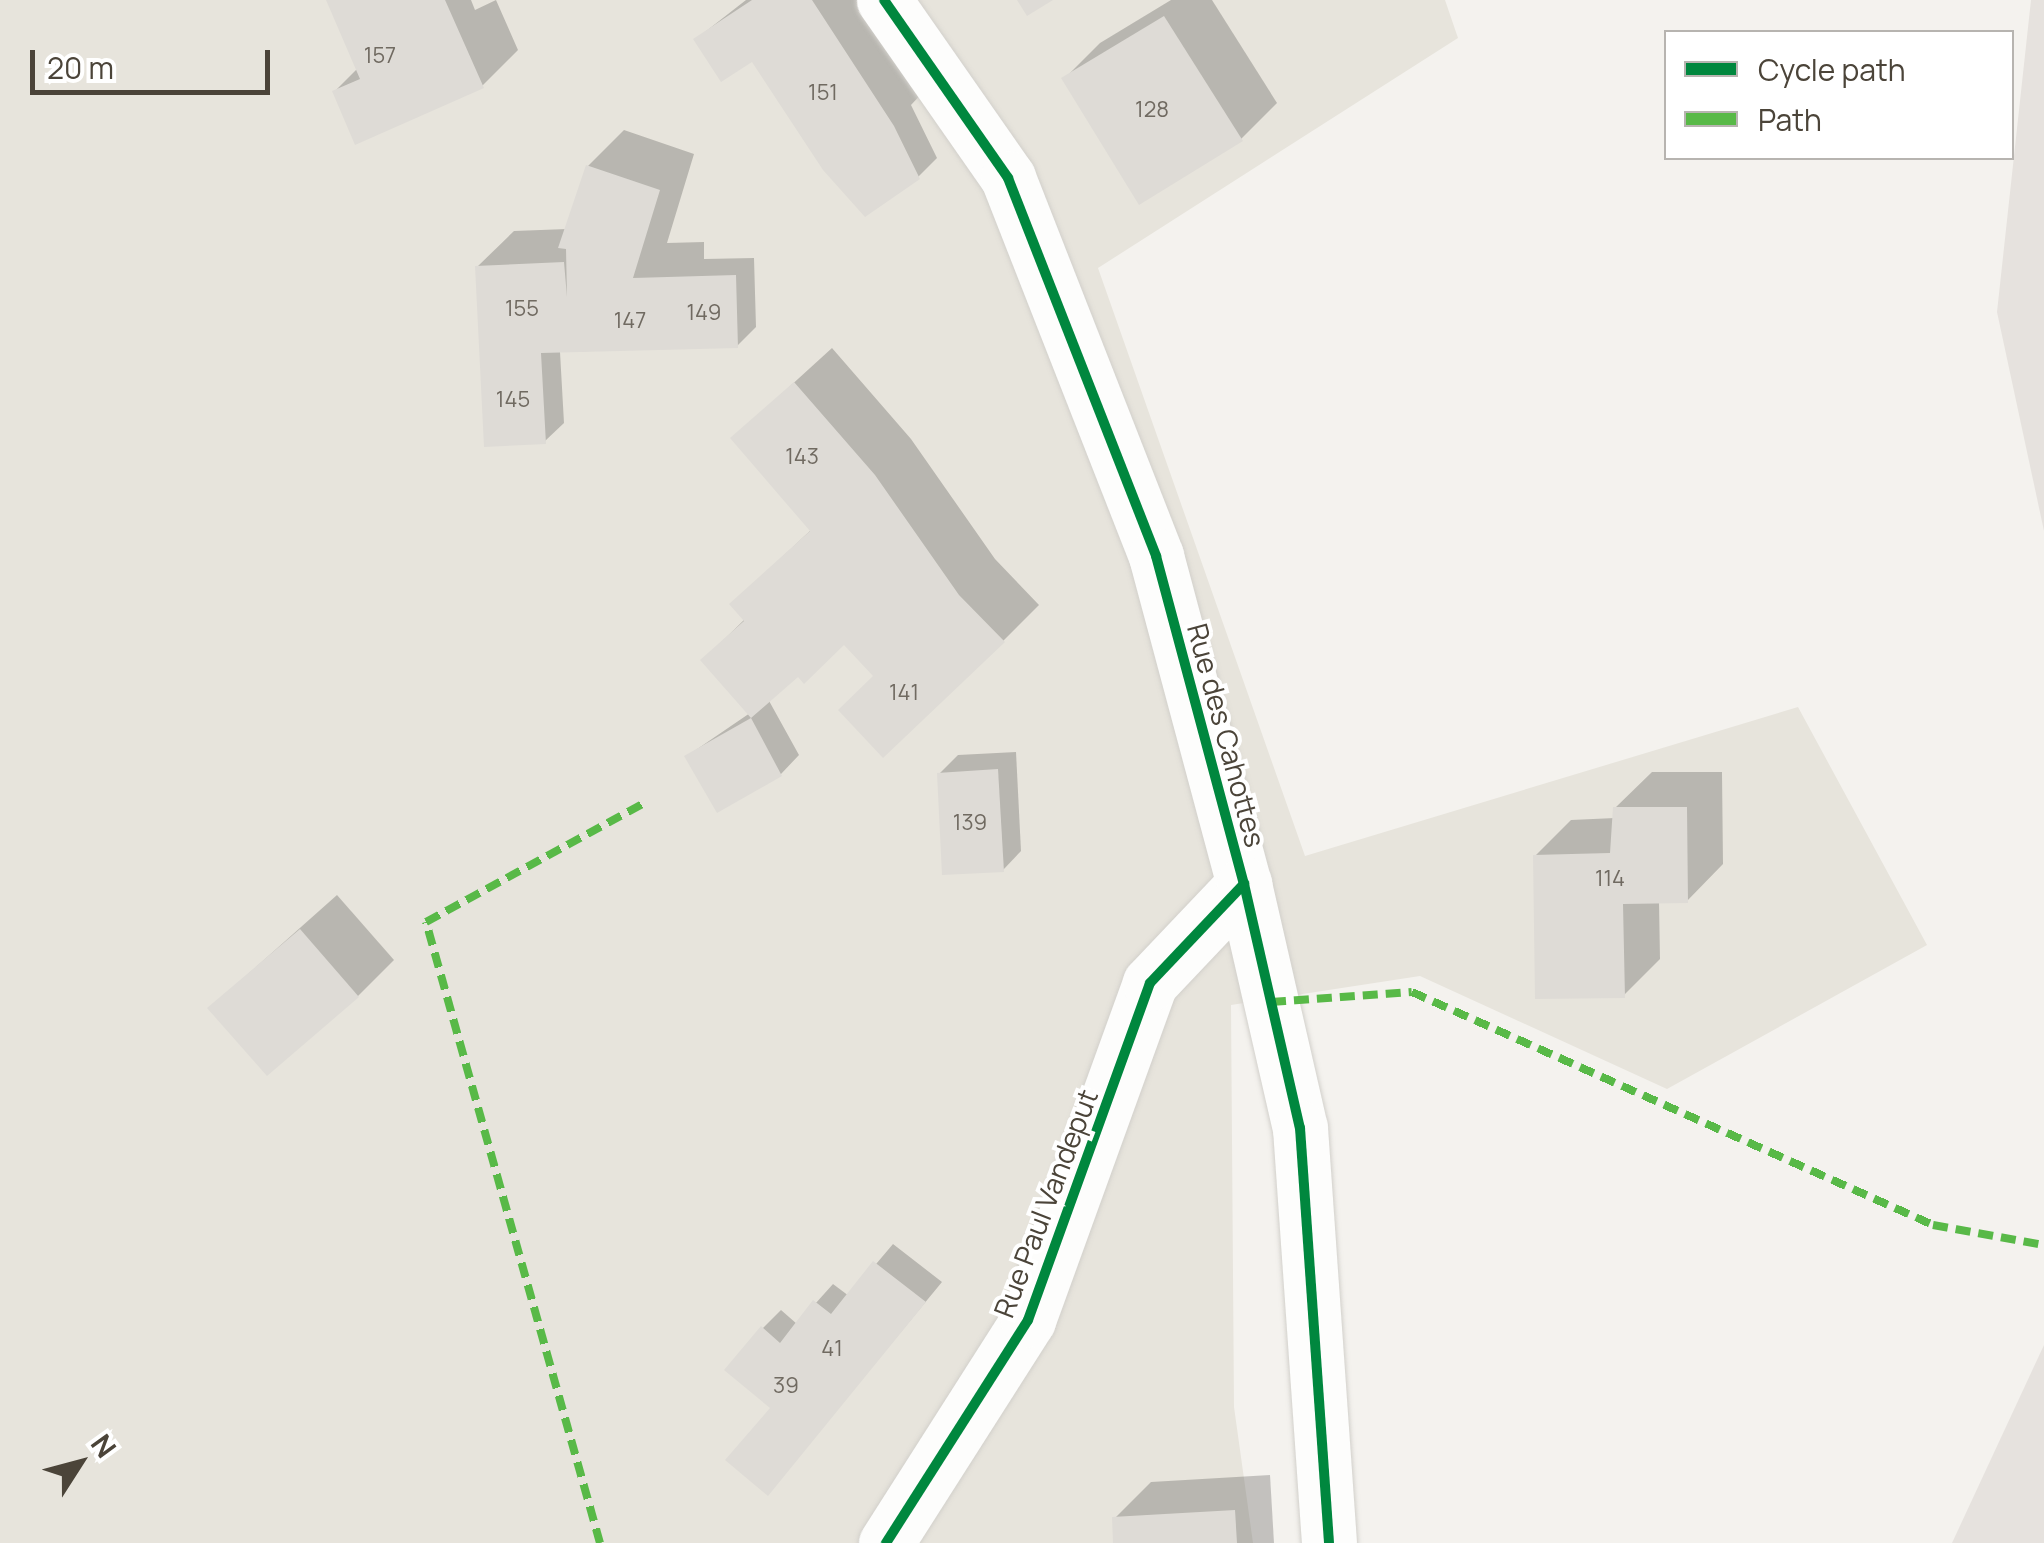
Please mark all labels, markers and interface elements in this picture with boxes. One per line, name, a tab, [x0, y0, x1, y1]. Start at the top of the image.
scale bar	[35, 30, 275, 92]
legend	[1664, 30, 2014, 160]
house number: 157	[364, 43, 396, 69]
text: 20 m	[47, 47, 114, 88]
text: Cycle path	[1758, 49, 1906, 90]
house number: 151	[808, 80, 838, 106]
house number: 128	[1135, 97, 1169, 123]
text: Path	[1758, 99, 1822, 140]
house number: 155	[505, 296, 539, 322]
house number: 149	[687, 300, 721, 326]
house number: 147	[614, 308, 646, 334]
house number: 145	[496, 387, 530, 413]
house number: 143	[785, 444, 819, 470]
street label: Rue des Cahottes	[1181, 620, 1273, 850]
house number: 141	[889, 680, 919, 706]
house number: 139	[953, 810, 987, 836]
house number: 114	[1595, 866, 1625, 892]
street label: Rue Paul Vandeput	[986, 1084, 1104, 1322]
house number: 41	[821, 1336, 843, 1362]
house number: 39	[773, 1373, 799, 1399]
north arrow	[30, 1413, 130, 1513]
text: N	[83, 1426, 126, 1465]

